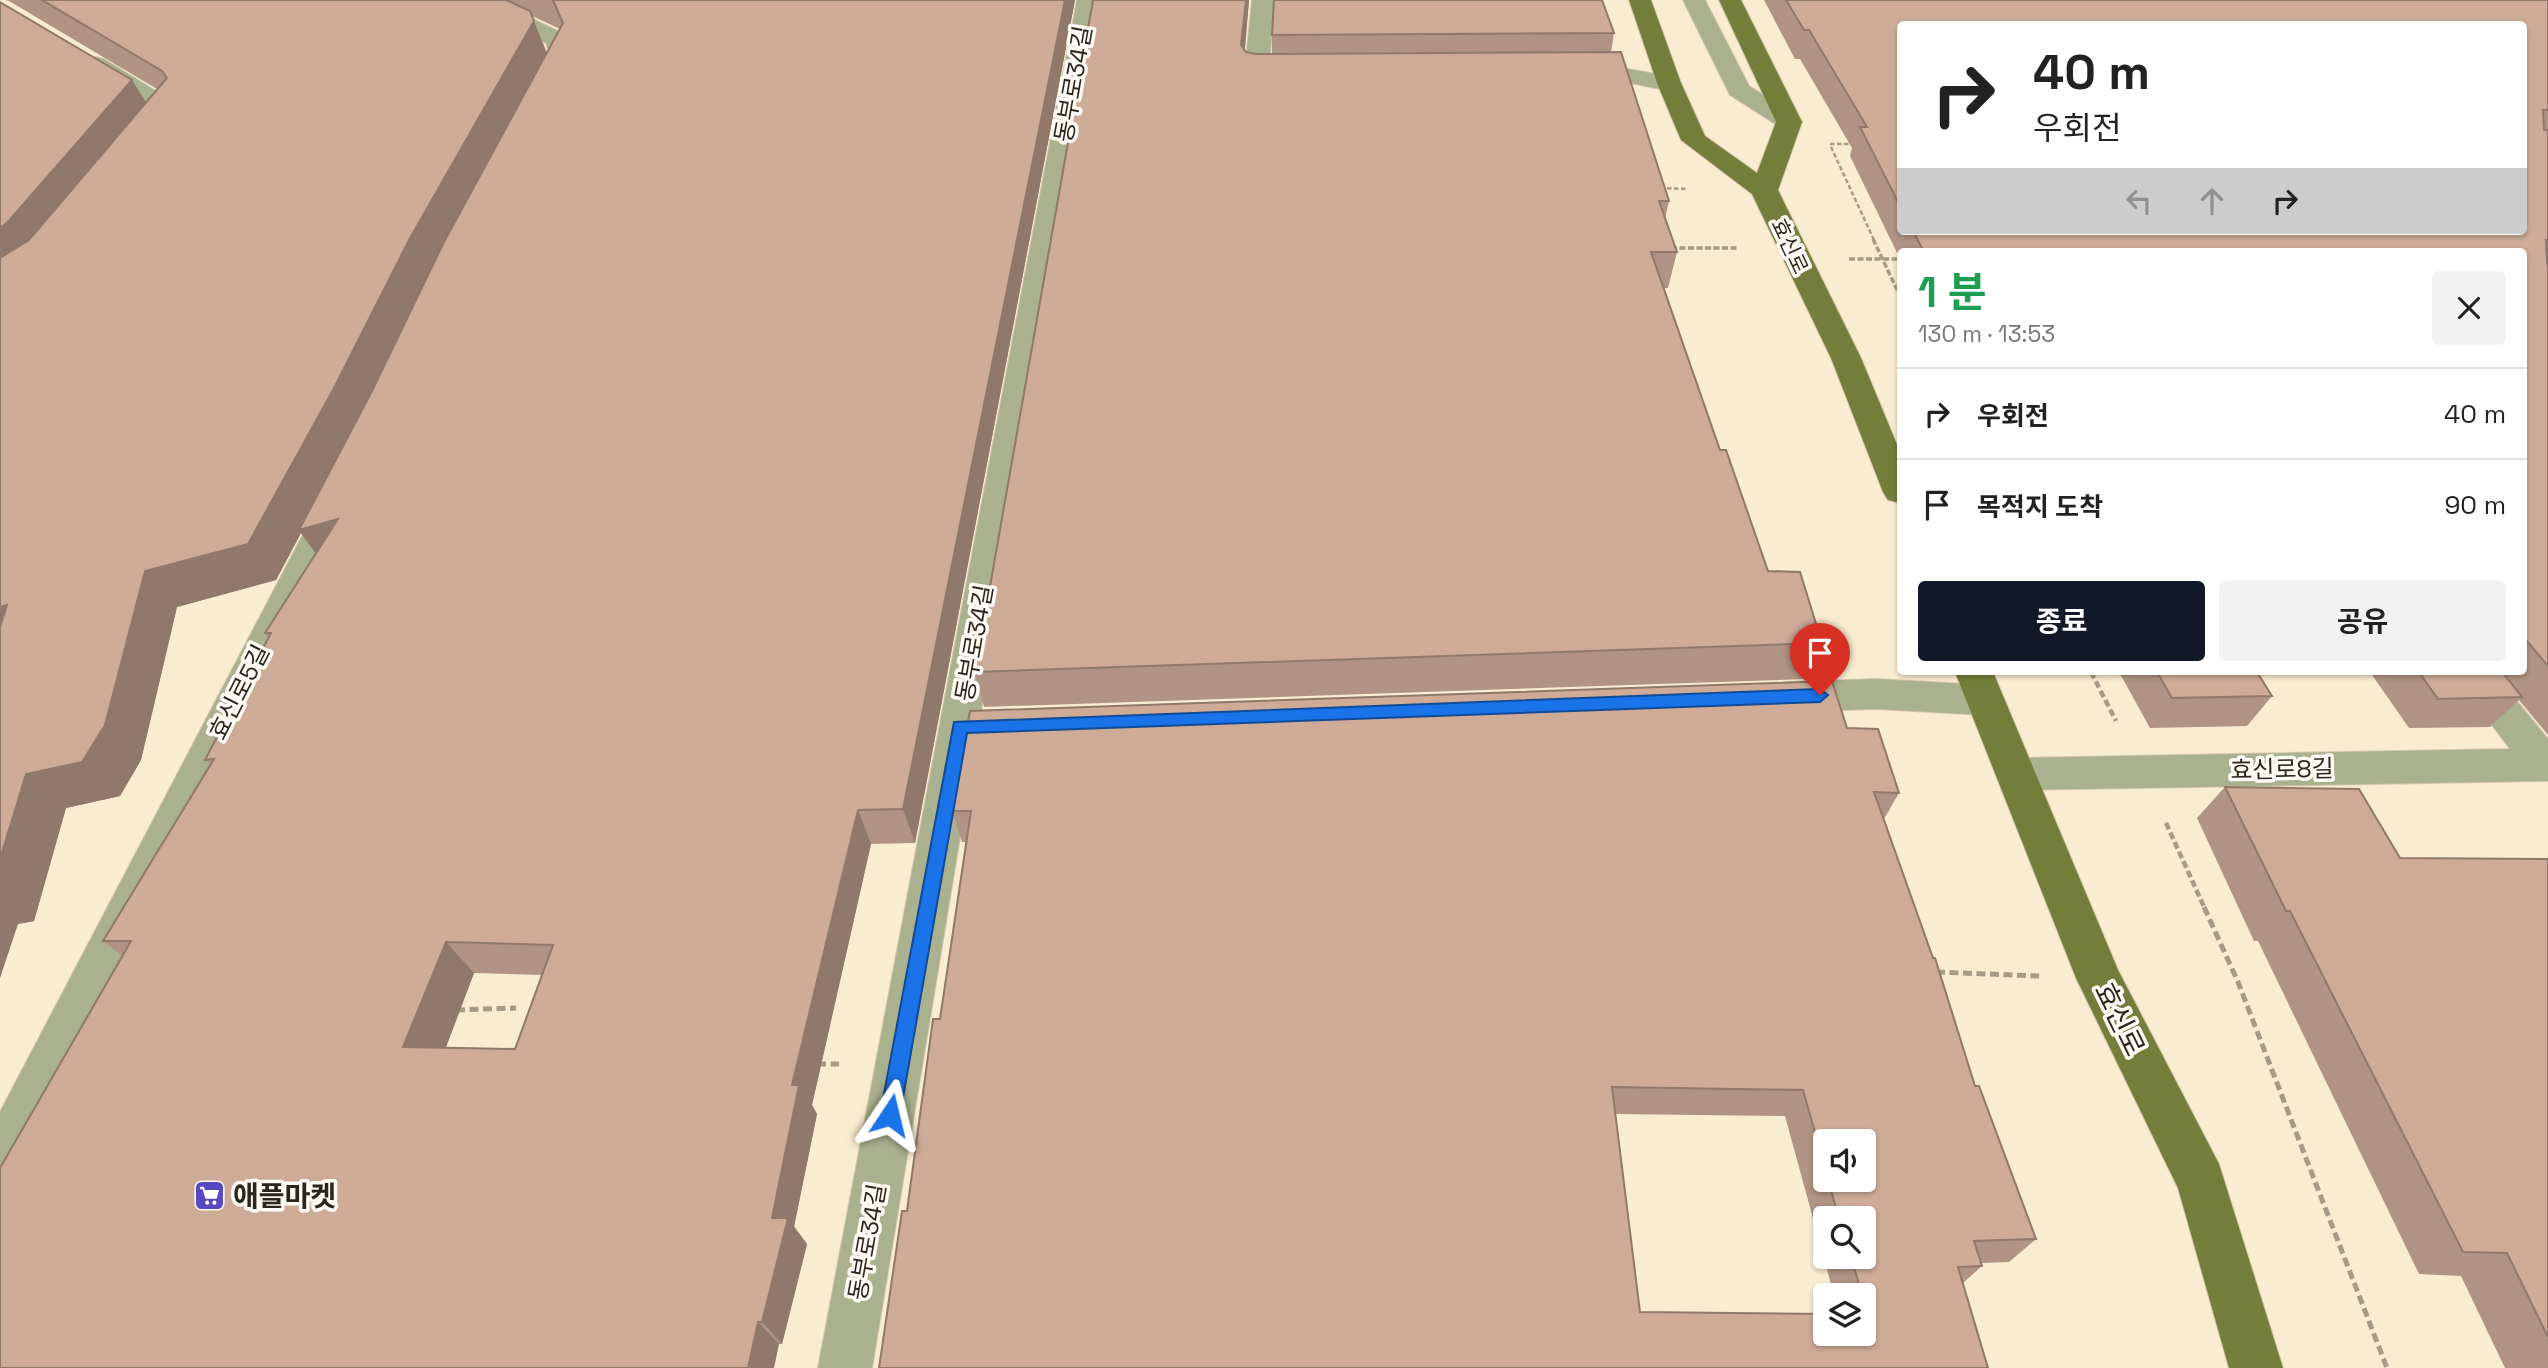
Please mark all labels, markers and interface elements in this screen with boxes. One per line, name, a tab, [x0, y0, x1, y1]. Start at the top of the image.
street label: 동부로34길	[1048, 23, 1098, 145]
text: 40 m	[2033, 41, 2150, 103]
icon: right	[1918, 49, 2009, 140]
text: 우회전	[2033, 108, 2121, 148]
icon: left	[2120, 182, 2158, 220]
icon: ahead	[2193, 182, 2231, 220]
icon: right	[2266, 182, 2304, 220]
street label: 효신로	[1766, 214, 1814, 278]
text: 1 분	[1918, 266, 1986, 319]
button: close	[2432, 271, 2506, 345]
text: 130 m · 13:53	[1918, 319, 2055, 349]
icon: right	[1918, 395, 1956, 433]
text: 40 m	[2444, 397, 2506, 431]
text: 우회전	[1977, 399, 2049, 433]
icon: arrive	[1918, 486, 1956, 524]
text: 90 m	[2444, 488, 2506, 522]
text: 목적지 도착	[1977, 490, 2103, 524]
button: 종료	[1918, 581, 2205, 661]
button: 공유	[2219, 581, 2506, 661]
street label: 동부로34길	[949, 582, 999, 704]
pin	[1790, 623, 1850, 695]
icon: arrive	[1801, 634, 1839, 672]
street label: 효신로5길	[202, 639, 276, 745]
street label: 효신로8길	[2230, 753, 2334, 785]
street label: 효신로	[2087, 976, 2153, 1062]
position arrow	[853, 1078, 927, 1152]
map controls	[1813, 1129, 1876, 1346]
button: sound	[1813, 1129, 1876, 1192]
place label: 애플마켓	[233, 1178, 336, 1214]
supermarket icon: 애플마켓	[193, 1179, 227, 1213]
street label: 동부로34길	[842, 1181, 892, 1303]
button: search	[1813, 1206, 1876, 1269]
button: layers	[1813, 1283, 1876, 1346]

